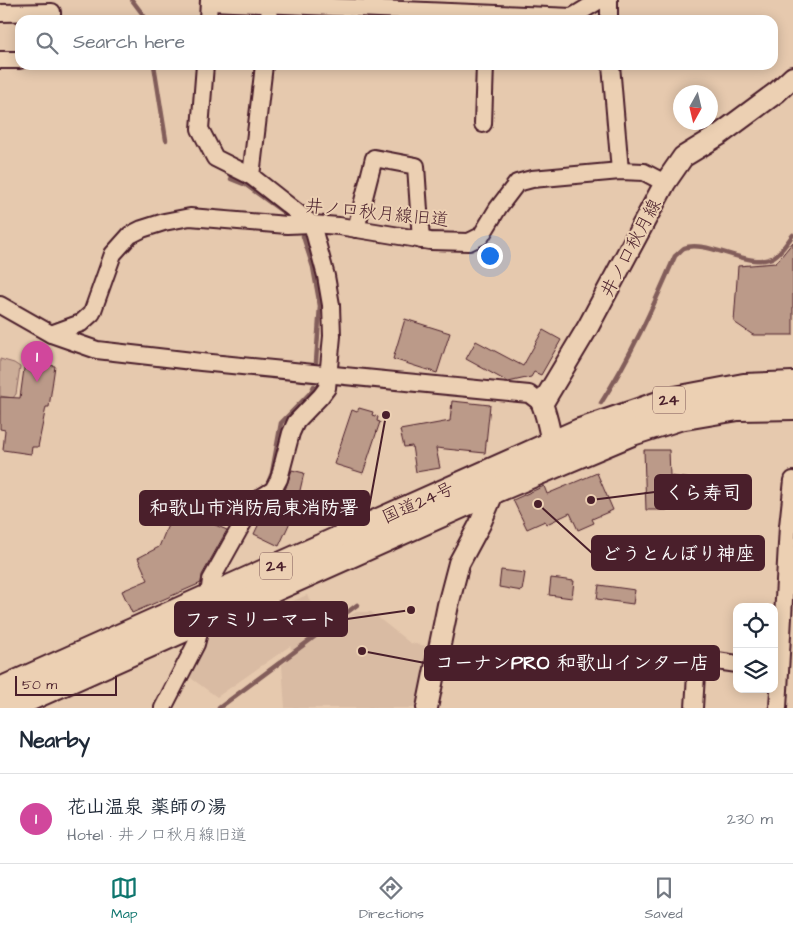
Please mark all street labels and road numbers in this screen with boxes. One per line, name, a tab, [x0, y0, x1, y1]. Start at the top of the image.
street label: 井ノ口秋月線旧道	[304, 193, 450, 233]
street label: 井ノ口秋月線	[595, 194, 667, 302]
road number: 24	[653, 386, 685, 414]
street label: 国道24号	[378, 476, 458, 530]
road number: 24	[260, 552, 292, 580]

